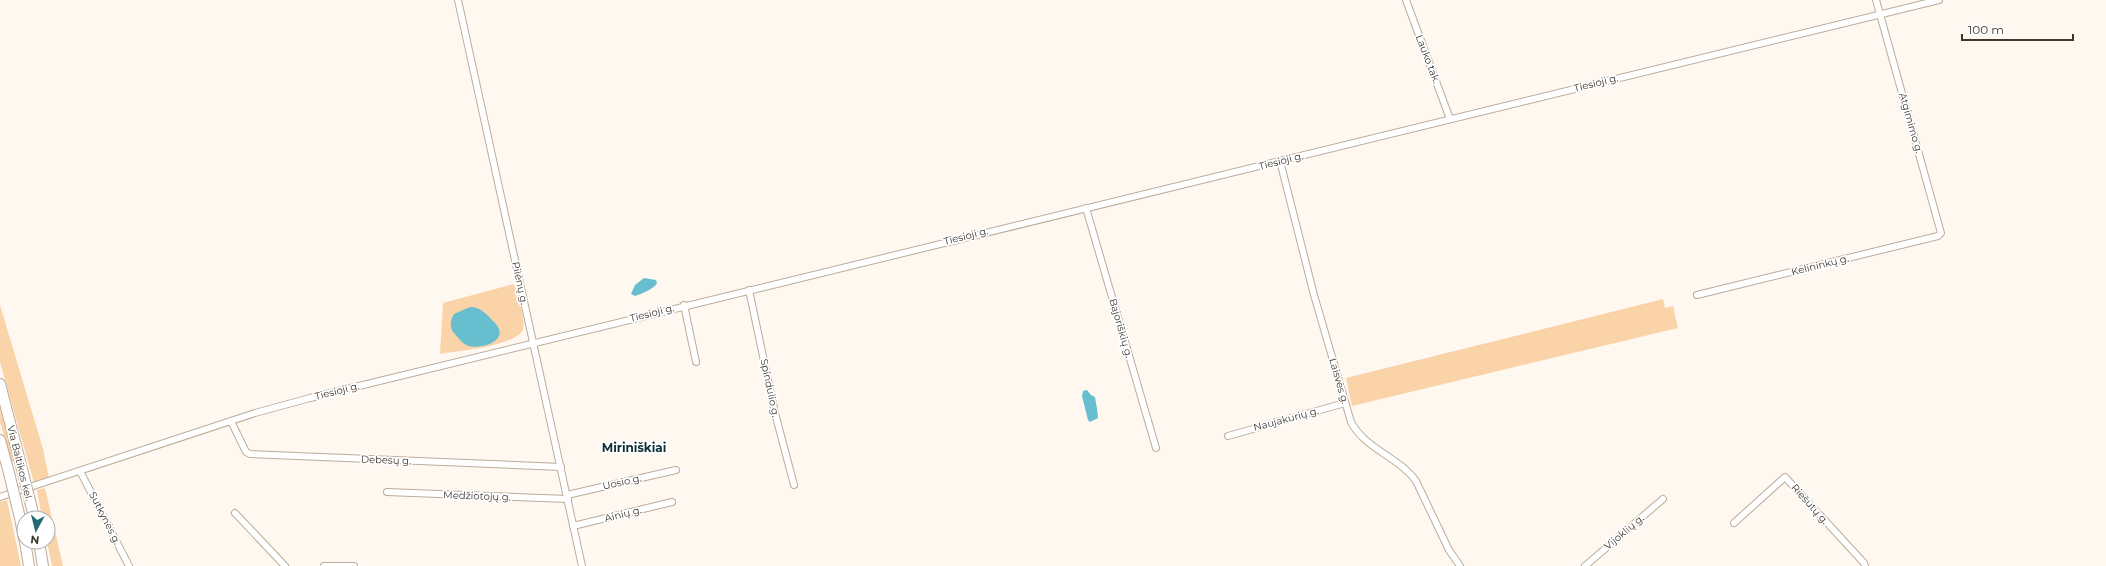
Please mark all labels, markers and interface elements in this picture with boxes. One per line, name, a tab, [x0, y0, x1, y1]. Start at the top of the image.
scale bar	[1962, 16, 2073, 42]
text: 100 m	[1968, 22, 2004, 37]
street label: Lauko tak.	[1413, 33, 1443, 85]
street label: Tiesioji g.	[1572, 71, 1620, 95]
street label: Atgimimo g.	[1896, 91, 1926, 155]
street label: Tiesioji g.	[1257, 149, 1305, 173]
street label: Tiesioji g.	[942, 224, 990, 248]
street label: Kelininkų g.	[1790, 252, 1850, 278]
street label: Pilėnų g.	[509, 260, 531, 306]
street label: Bajoriškių g.	[1106, 297, 1136, 359]
street label: Tiesioji g.	[628, 301, 676, 325]
street label: Laisvės g.	[1326, 357, 1352, 405]
street label: Spindulio g.	[757, 358, 783, 418]
street label: Tiesioji g.	[313, 379, 361, 403]
street label: Naujakurių g.	[1252, 404, 1320, 434]
street label: Via Baltikos kel.	[4, 424, 36, 502]
district label: Miriniškiai	[602, 440, 666, 455]
street label: Debesų g.	[361, 453, 411, 467]
street label: Uosio g.	[601, 471, 643, 493]
street label: Riešutų g.	[1788, 481, 1832, 527]
street label: Medžiotojų g.	[443, 488, 511, 504]
street label: Sutkynės g.	[86, 489, 124, 547]
street label: Ainių g.	[603, 503, 643, 525]
north arrow	[16, 510, 56, 550]
street label: Vijoklių g.	[1601, 512, 1647, 552]
text: N	[30, 532, 40, 547]

